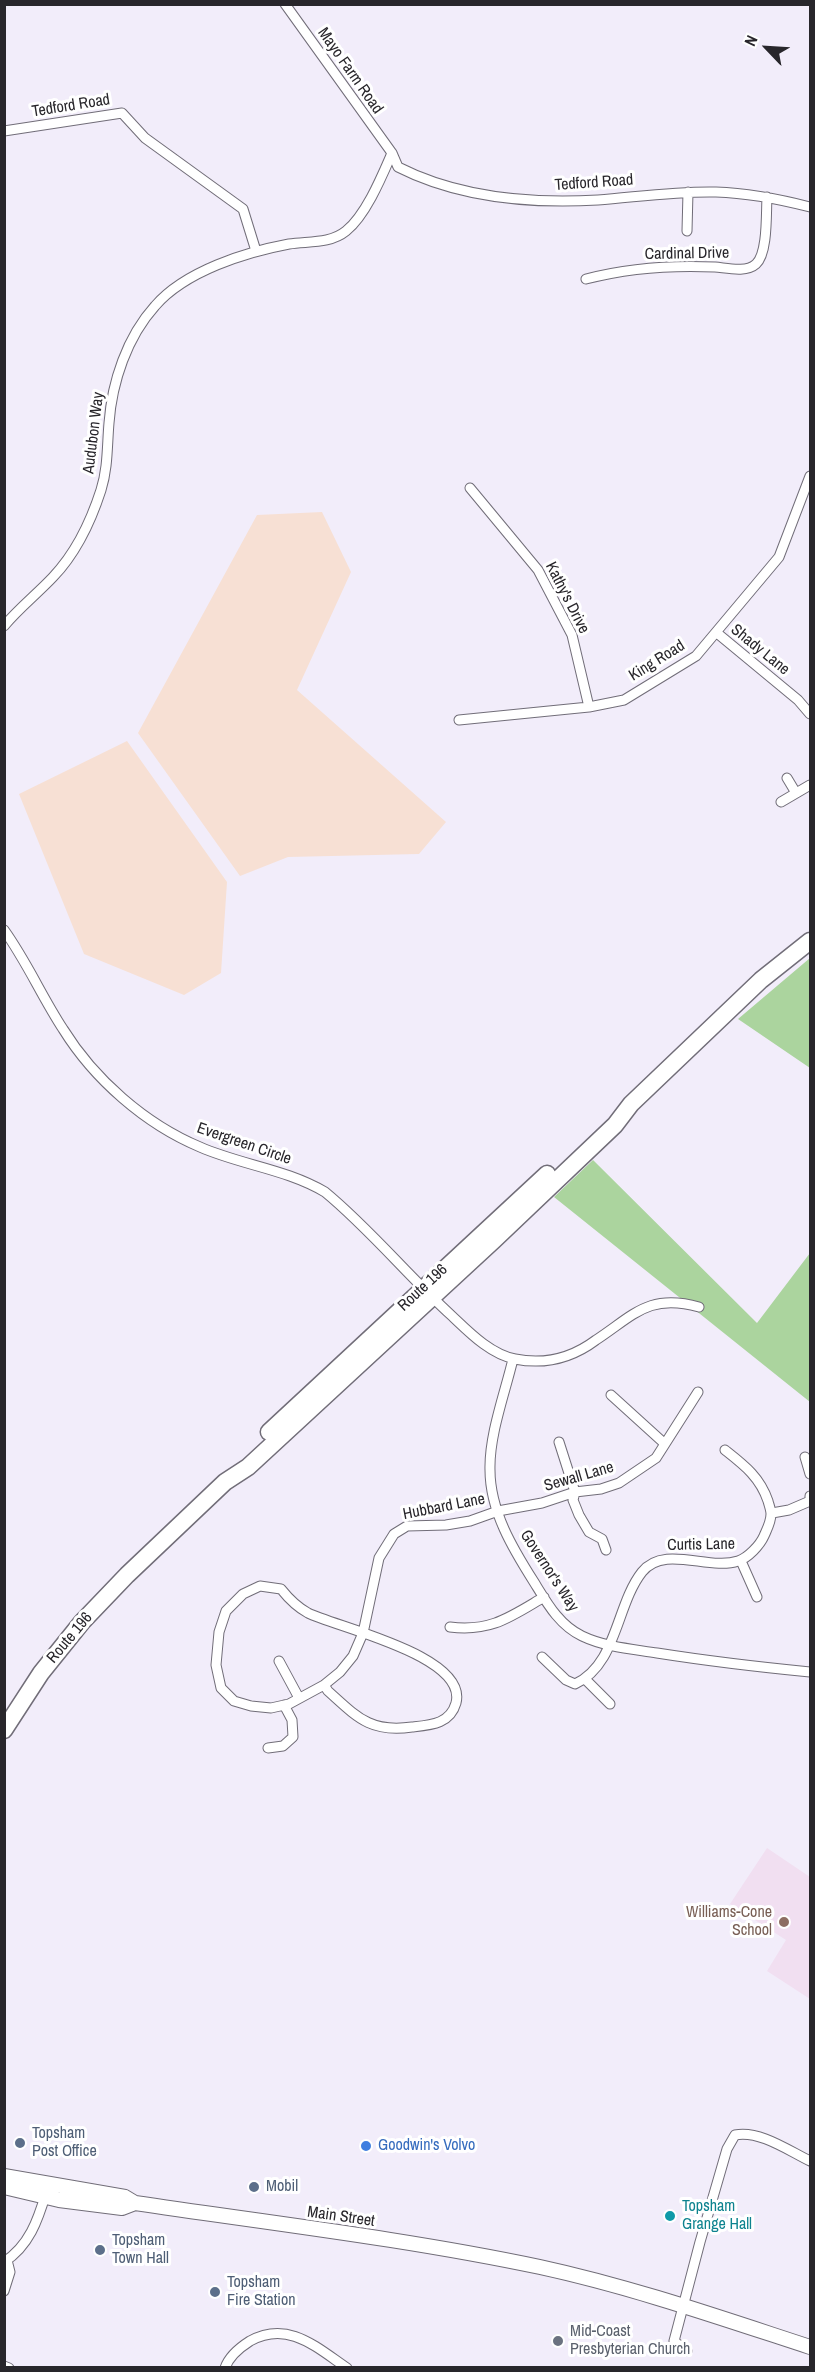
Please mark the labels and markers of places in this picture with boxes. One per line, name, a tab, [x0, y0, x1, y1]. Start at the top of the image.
place label: Williams-Cone School	[686, 1903, 772, 1941]
marker: Williams-Cone School	[777, 1915, 791, 1929]
place label: Topsham Post Office	[32, 2124, 97, 2162]
marker: Topsham Post Office	[13, 2136, 27, 2150]
place label: Goodwin's Volvo	[378, 2136, 475, 2156]
marker: Goodwin's Volvo	[359, 2139, 373, 2153]
place label: Mobil	[266, 2177, 298, 2197]
marker: Mobil	[247, 2180, 261, 2194]
place label: Topsham Grange Hall	[682, 2197, 752, 2235]
marker: Topsham Grange Hall	[663, 2209, 677, 2223]
place label: Topsham Town Hall	[112, 2231, 169, 2269]
marker: Topsham Town Hall	[93, 2243, 107, 2257]
place label: Topsham Fire Station	[227, 2273, 296, 2311]
marker: Topsham Fire Station	[208, 2285, 222, 2299]
place label: Mid-Coast Presbyterian Church	[570, 2322, 690, 2360]
marker: Mid-Coast Presbyterian Church	[551, 2334, 565, 2348]

